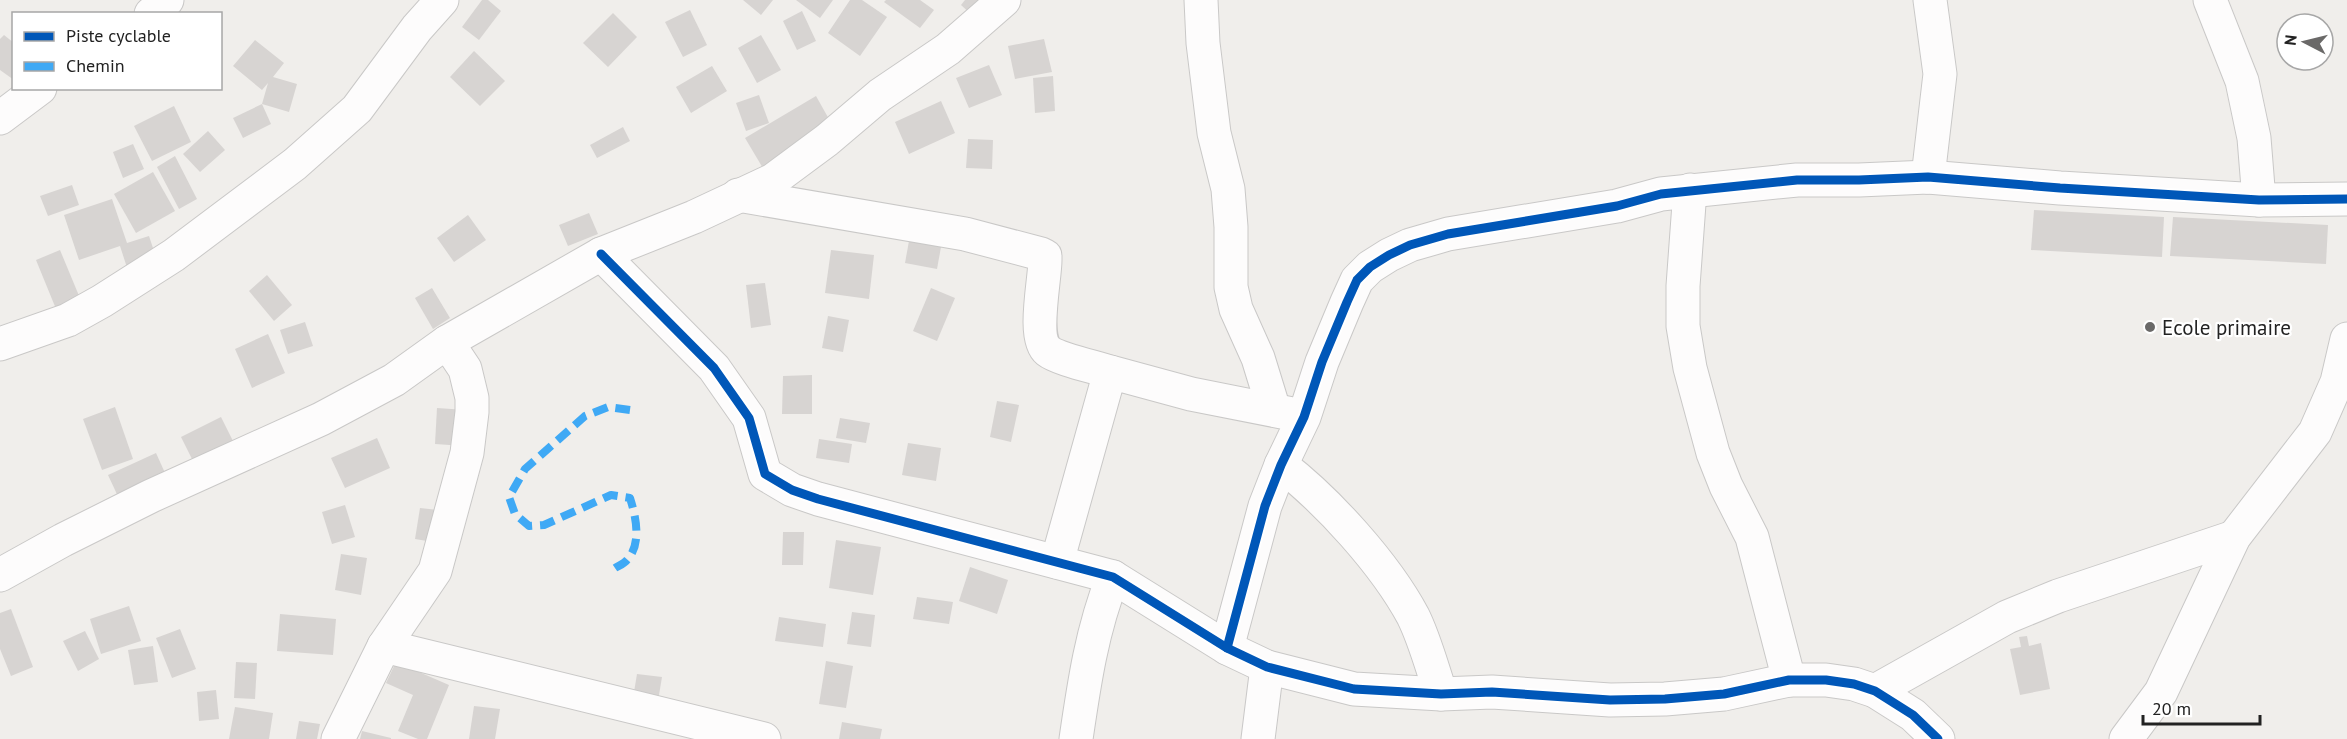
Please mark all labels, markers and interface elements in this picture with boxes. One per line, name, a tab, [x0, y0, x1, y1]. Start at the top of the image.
legend	[12, 12, 222, 90]
north arrow	[2275, 12, 2335, 72]
text: Piste cyclable	[66, 24, 171, 47]
text: N	[2280, 34, 2301, 47]
text: Chemin	[66, 54, 125, 77]
place label: Ecole primaire	[2162, 314, 2291, 341]
marker: Ecole primaire	[2143, 320, 2157, 334]
scale bar	[2143, 688, 2260, 726]
text: 20 m	[2152, 697, 2191, 720]

